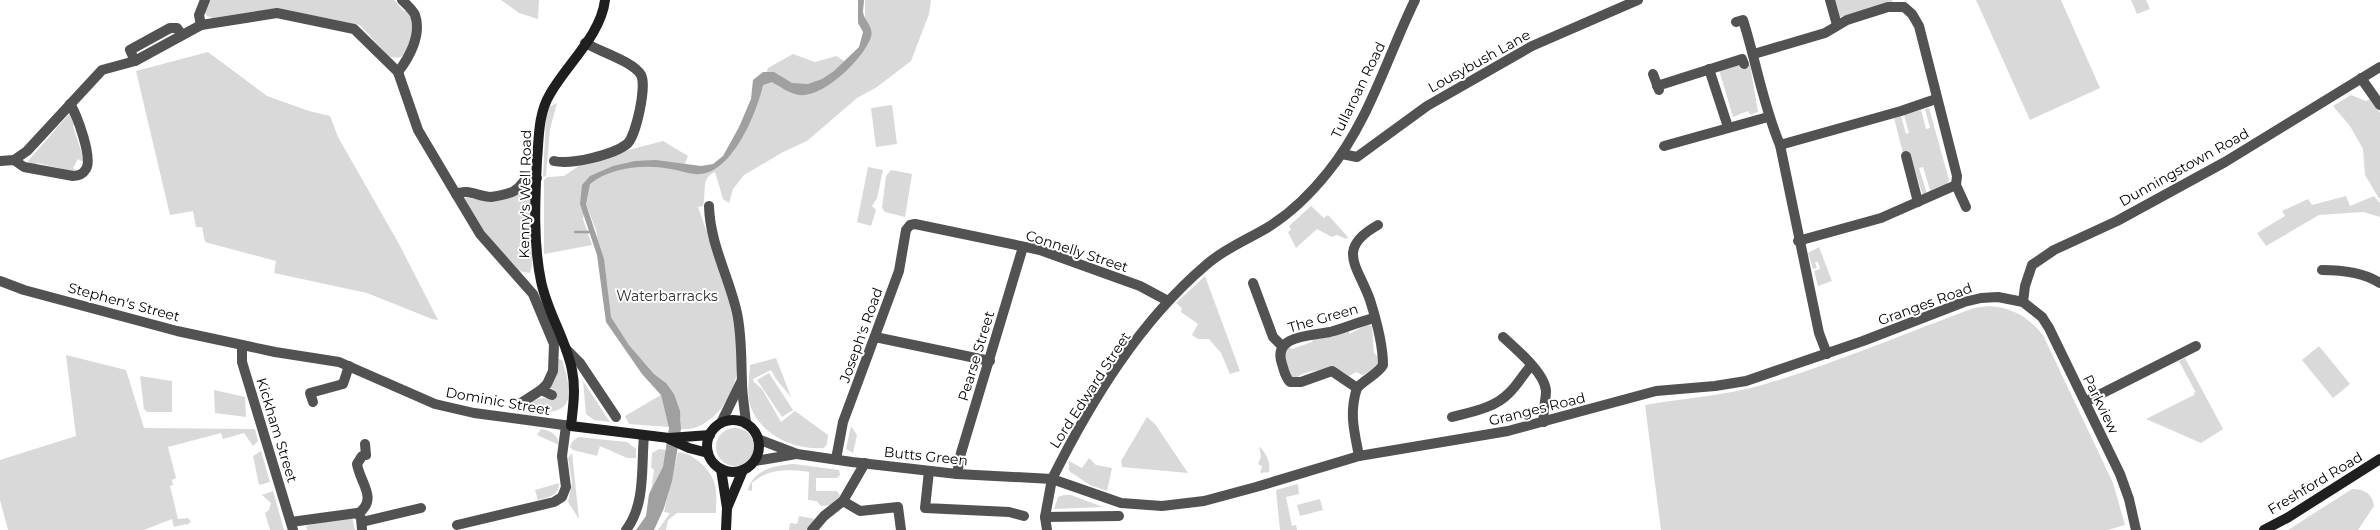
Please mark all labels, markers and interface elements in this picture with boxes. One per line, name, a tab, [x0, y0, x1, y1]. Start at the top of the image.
street label: Lousybush Lane	[1425, 25, 1533, 97]
street label: Tullaroan Road	[1327, 39, 1389, 141]
street label: Dunningstown Road	[2116, 124, 2252, 210]
street label: Kenny's Well Road	[515, 130, 535, 258]
street label: Connelly Street	[1023, 226, 1131, 276]
street label: Stephen's Street	[66, 278, 182, 326]
street label: Granges Road	[1876, 279, 1974, 329]
street label: Joseph's Road	[835, 285, 887, 386]
park label: Waterbarracks	[616, 287, 718, 305]
street label: The Green	[1286, 299, 1360, 337]
street label: Pearse Street	[954, 308, 998, 403]
street label: Lord Edward Street	[1046, 328, 1135, 452]
street label: Parkview	[2079, 371, 2123, 437]
street label: Kickham Street	[253, 376, 302, 485]
street label: Dominic Street	[444, 383, 552, 419]
street label: Granges Road	[1487, 388, 1587, 430]
street label: Butts Green	[883, 443, 969, 469]
street label: Freshford Road	[2264, 448, 2366, 518]

